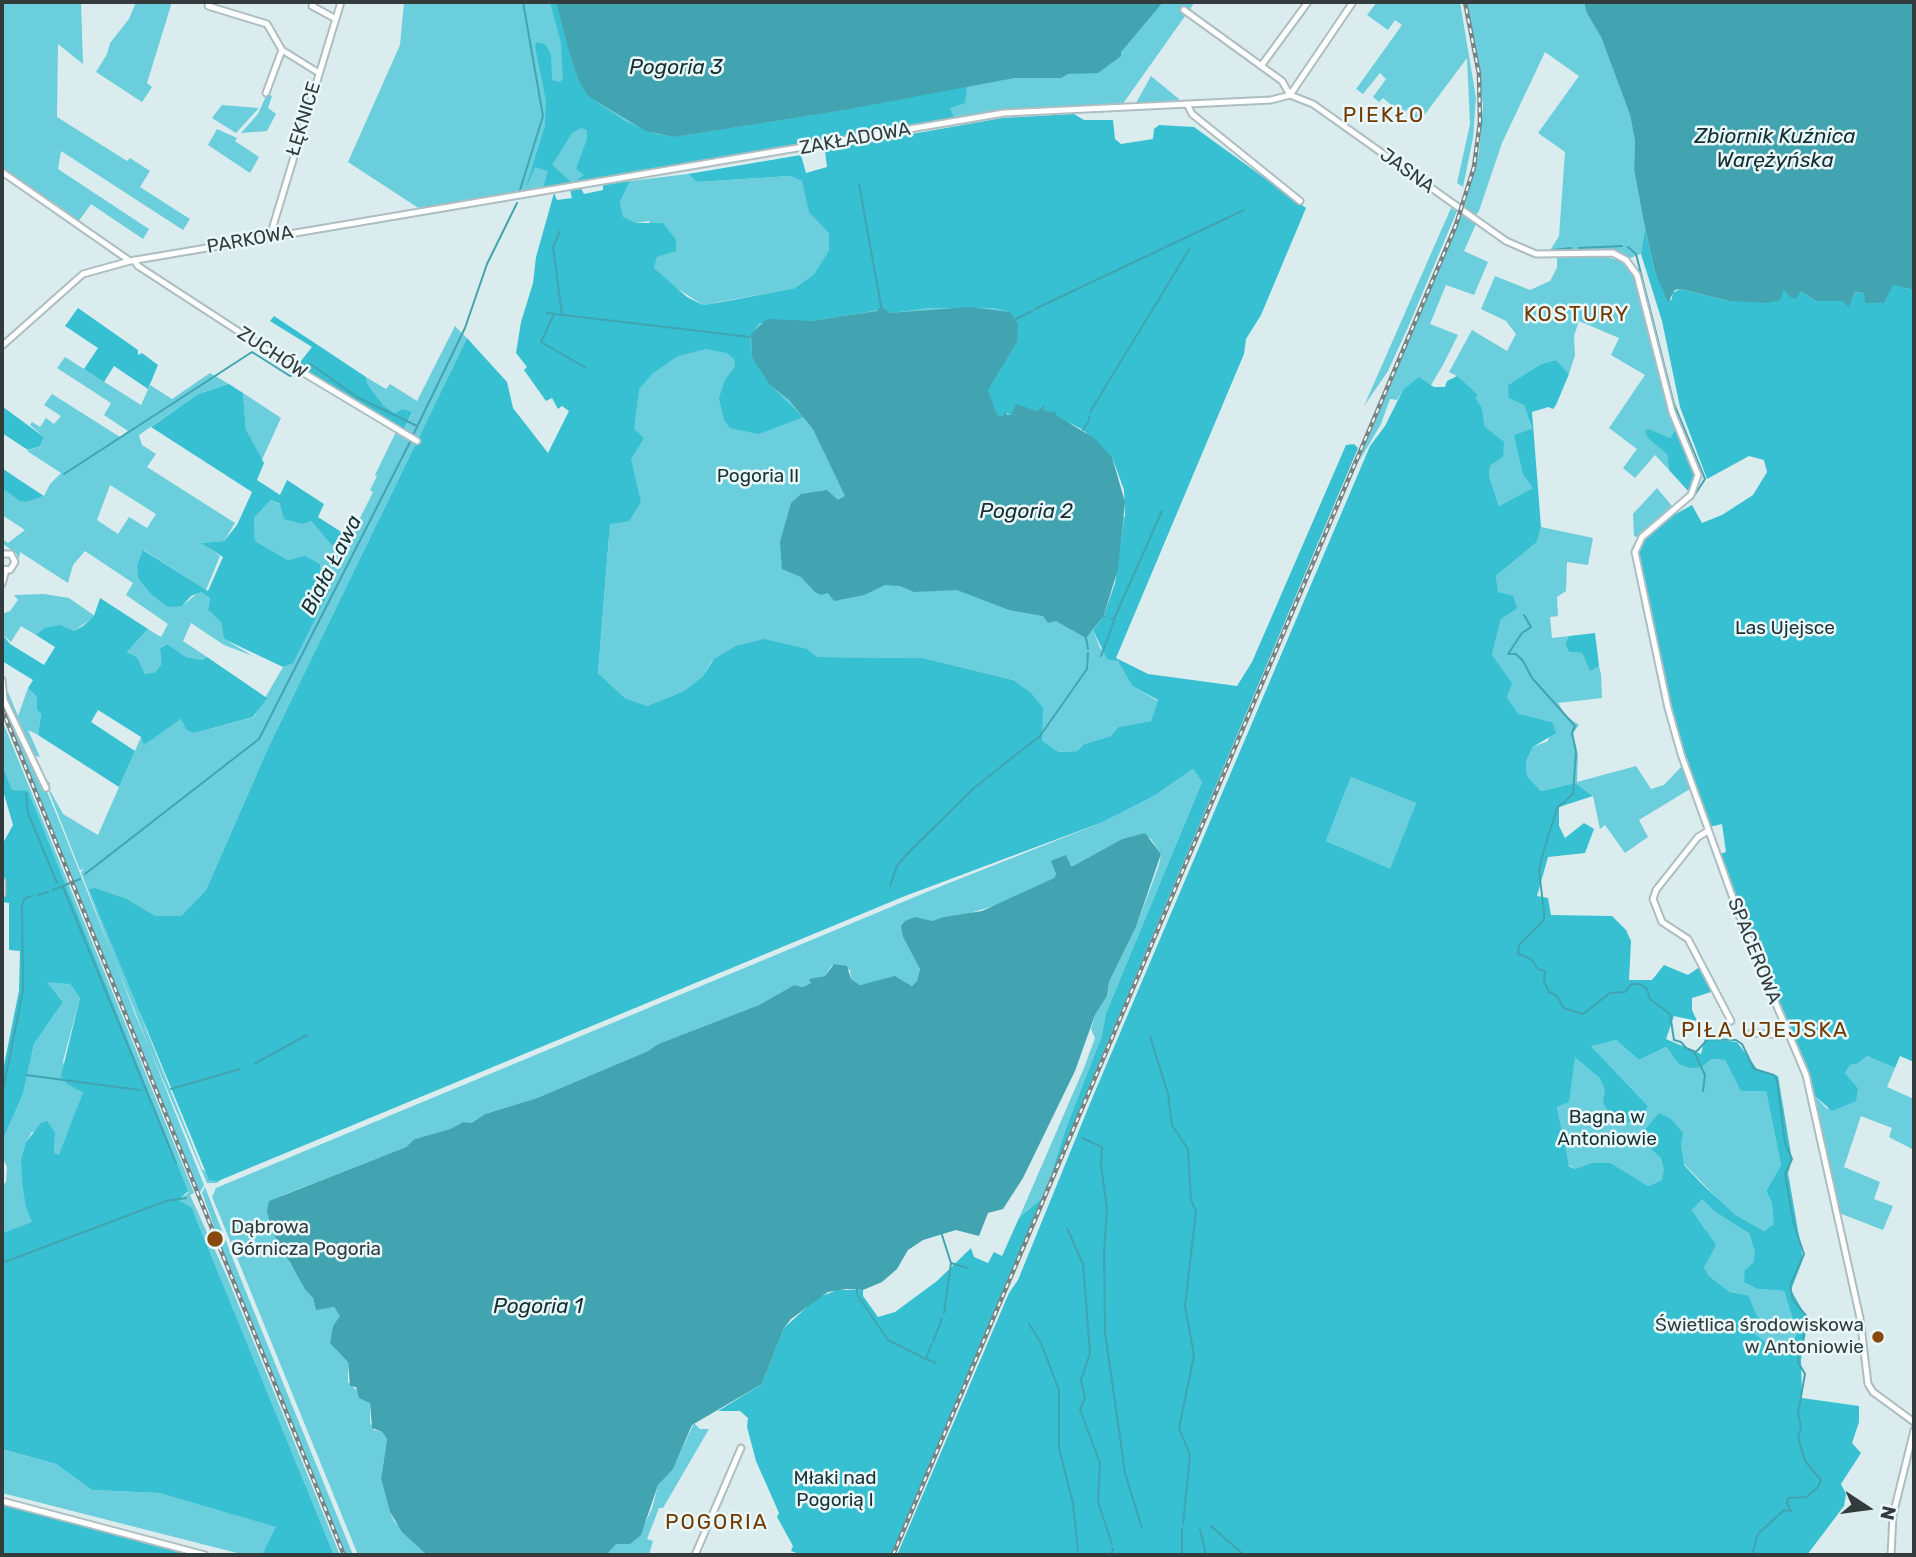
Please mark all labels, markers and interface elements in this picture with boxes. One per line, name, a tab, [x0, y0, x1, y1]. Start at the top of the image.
water label: Pogoria 3	[629, 55, 723, 81]
street label: ŁĘKNICE	[282, 79, 326, 159]
district label: PIEKŁO	[1343, 103, 1425, 129]
street label: ZAKŁADOWA	[798, 118, 912, 160]
water label: Zbiornik Kuźnica Warężyńska	[1694, 124, 1856, 174]
street label: JASNA	[1375, 144, 1439, 198]
street label: PARKOWA	[205, 221, 295, 259]
district label: KOSTURY	[1525, 302, 1629, 328]
street label: ZUCHÓW	[233, 322, 311, 384]
park label: Pogoria II	[717, 466, 799, 488]
water label: Pogoria 2	[979, 499, 1073, 525]
water label: Biała Ława	[296, 511, 368, 619]
park label: Las Ujejsce	[1735, 618, 1835, 640]
street label: SPACEROWA	[1722, 895, 1786, 1007]
district label: PIŁA UJEJSKA	[1682, 1018, 1848, 1044]
park label: Bagna w Antoniowie	[1557, 1107, 1657, 1151]
place label: Dąbrowa Górnicza Pogoria	[231, 1217, 381, 1261]
marker: Dąbrowa Górnicza Pogoria	[205, 1229, 225, 1249]
water label: Pogoria 1	[493, 1294, 583, 1320]
place label: Świetlica środowiskowa w Antoniowie	[1655, 1315, 1864, 1359]
marker: Świetlica środowiskowa w Antoniowie	[1870, 1329, 1886, 1345]
park label: Młaki nad Pogorią I	[793, 1468, 877, 1512]
north arrow	[1832, 1473, 1902, 1543]
text: N	[1875, 1504, 1901, 1522]
district label: POGORIA	[666, 1510, 768, 1536]

